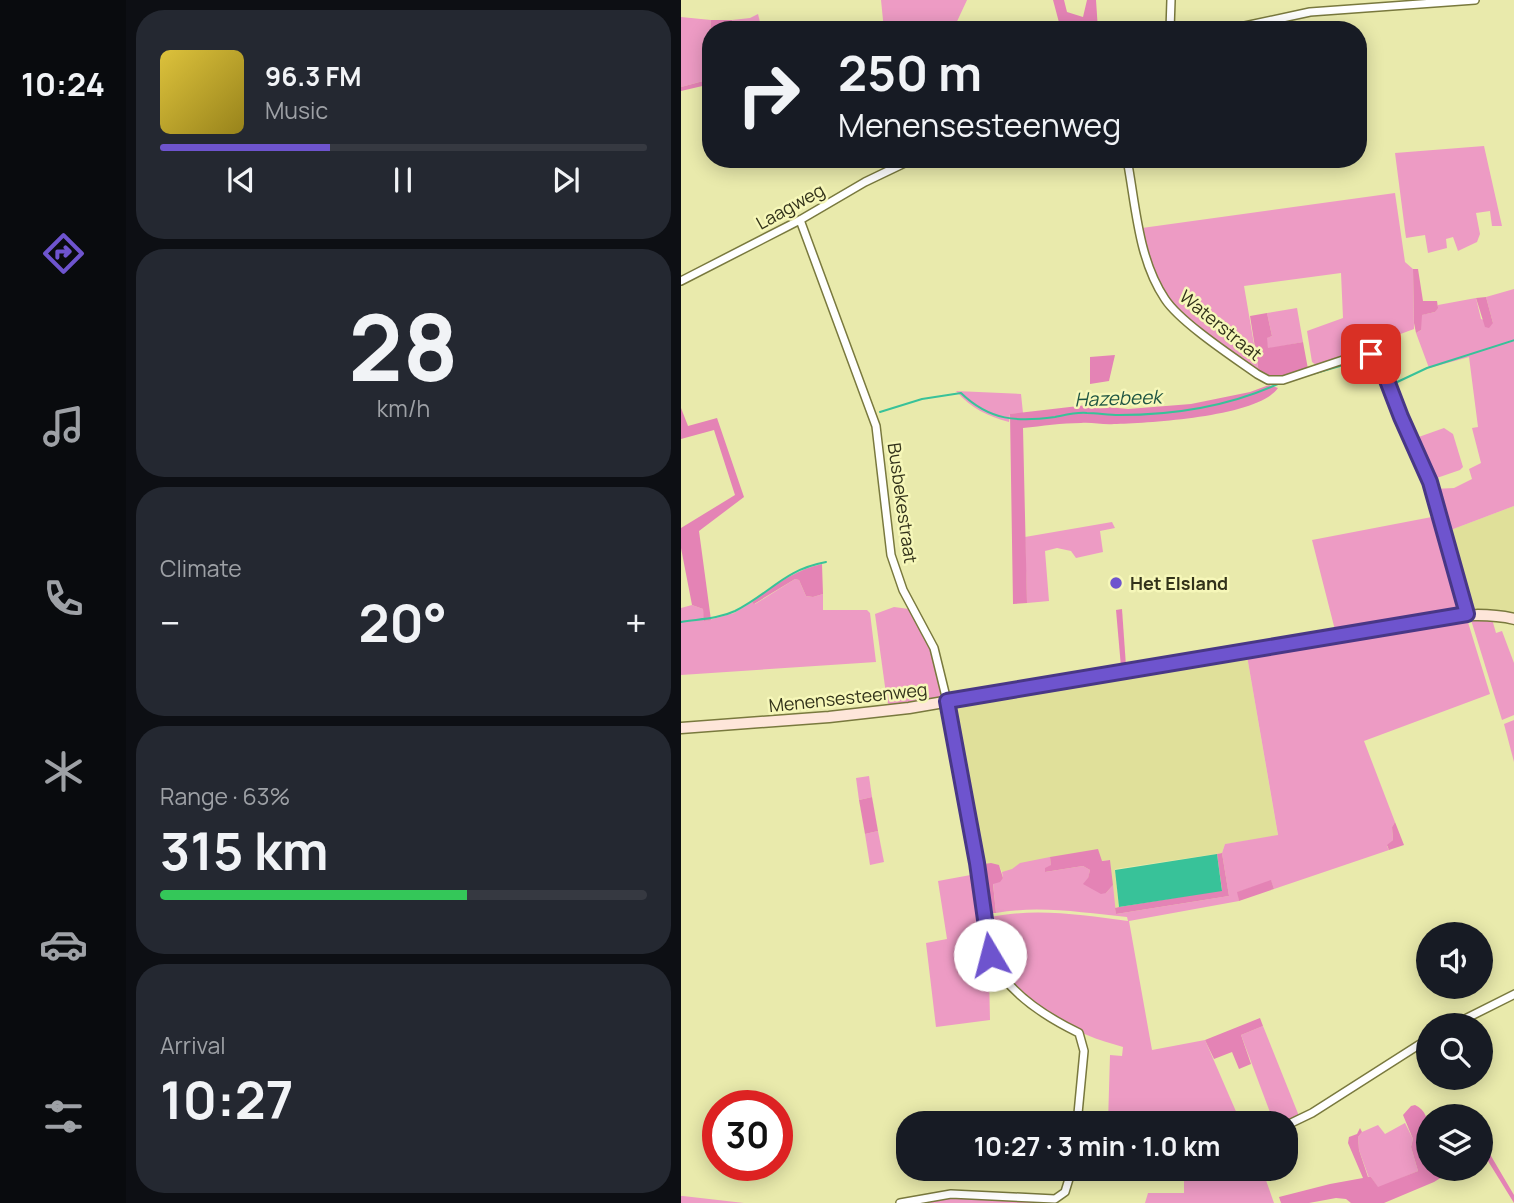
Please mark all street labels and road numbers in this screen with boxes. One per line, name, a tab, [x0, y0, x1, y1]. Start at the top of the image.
street label: Laagweg	[752, 177, 828, 235]
street label: Waterstraat	[1175, 284, 1267, 366]
street label: Busbekestraat	[883, 441, 923, 565]
street label: Menensesteenweg	[768, 677, 928, 717]

